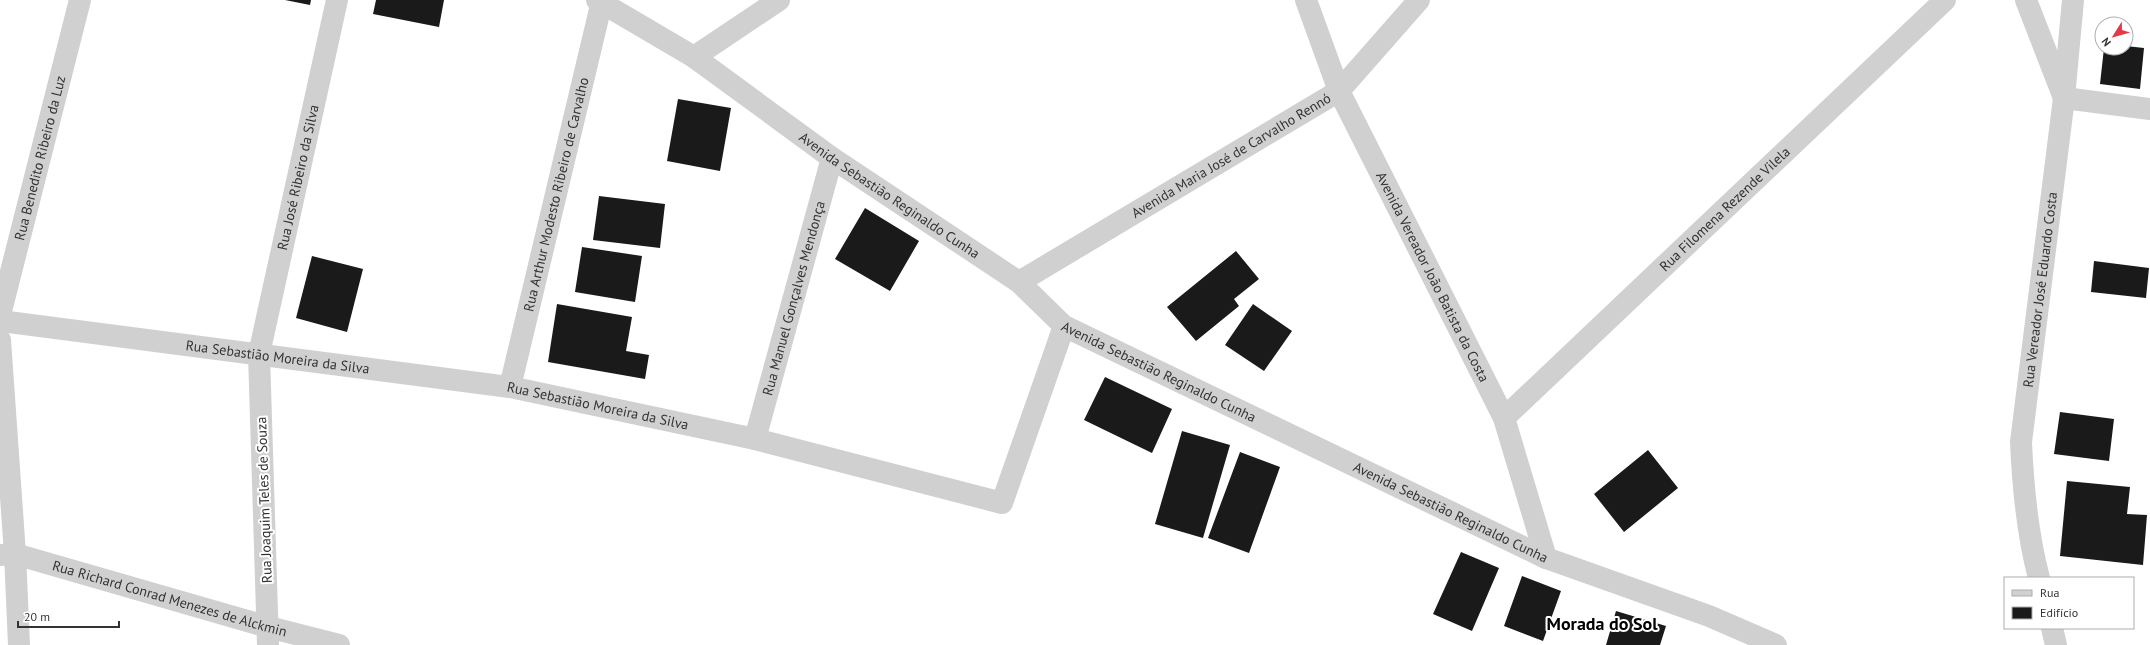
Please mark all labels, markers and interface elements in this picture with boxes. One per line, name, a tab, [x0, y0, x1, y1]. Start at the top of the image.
north arrow	[2094, 16, 2134, 56]
text: N	[2098, 35, 2114, 49]
street label: Rua Benedito Ribeiro da Luz	[10, 74, 69, 242]
street label: Rua Arthur Modesto Ribeiro de Carvalho	[519, 75, 593, 313]
street label: Avenida Maria José de Carvalho Rennó	[1128, 89, 1334, 222]
street label: Rua José Ribeiro da Silva	[273, 103, 323, 252]
street label: Avenida Sebastião Reginaldo Cunha	[796, 128, 983, 262]
street label: Rua Filomena Rezende Vilela	[1656, 143, 1794, 275]
street label: Avenida Vereador João Batista da Costa	[1372, 169, 1493, 385]
street label: Rua Vereador José Eduardo Costa	[2019, 191, 2061, 388]
street label: Rua Manuel Gonçalves Mendonça	[758, 199, 829, 398]
street label: Avenida Sebastião Reginaldo Cunha	[1058, 317, 1259, 426]
street label: Rua Sebastião Moreira da Silva	[185, 336, 371, 378]
street label: Rua Sebastião Moreira da Silva	[505, 378, 690, 434]
street label: Rua Joaquim Teles de Souza	[252, 416, 276, 583]
street label: Avenida Sebastião Reginaldo Cunha	[1350, 458, 1551, 567]
street label: Rua Richard Conrad Menezes de Alckmin	[50, 556, 289, 640]
legend	[2004, 577, 2134, 629]
text: Rua	[2040, 585, 2059, 600]
scale bar	[18, 603, 119, 629]
text: Edifício	[2040, 605, 2078, 620]
text: 20 m	[24, 609, 50, 624]
district label: Morada do Sol	[1547, 612, 1658, 635]

